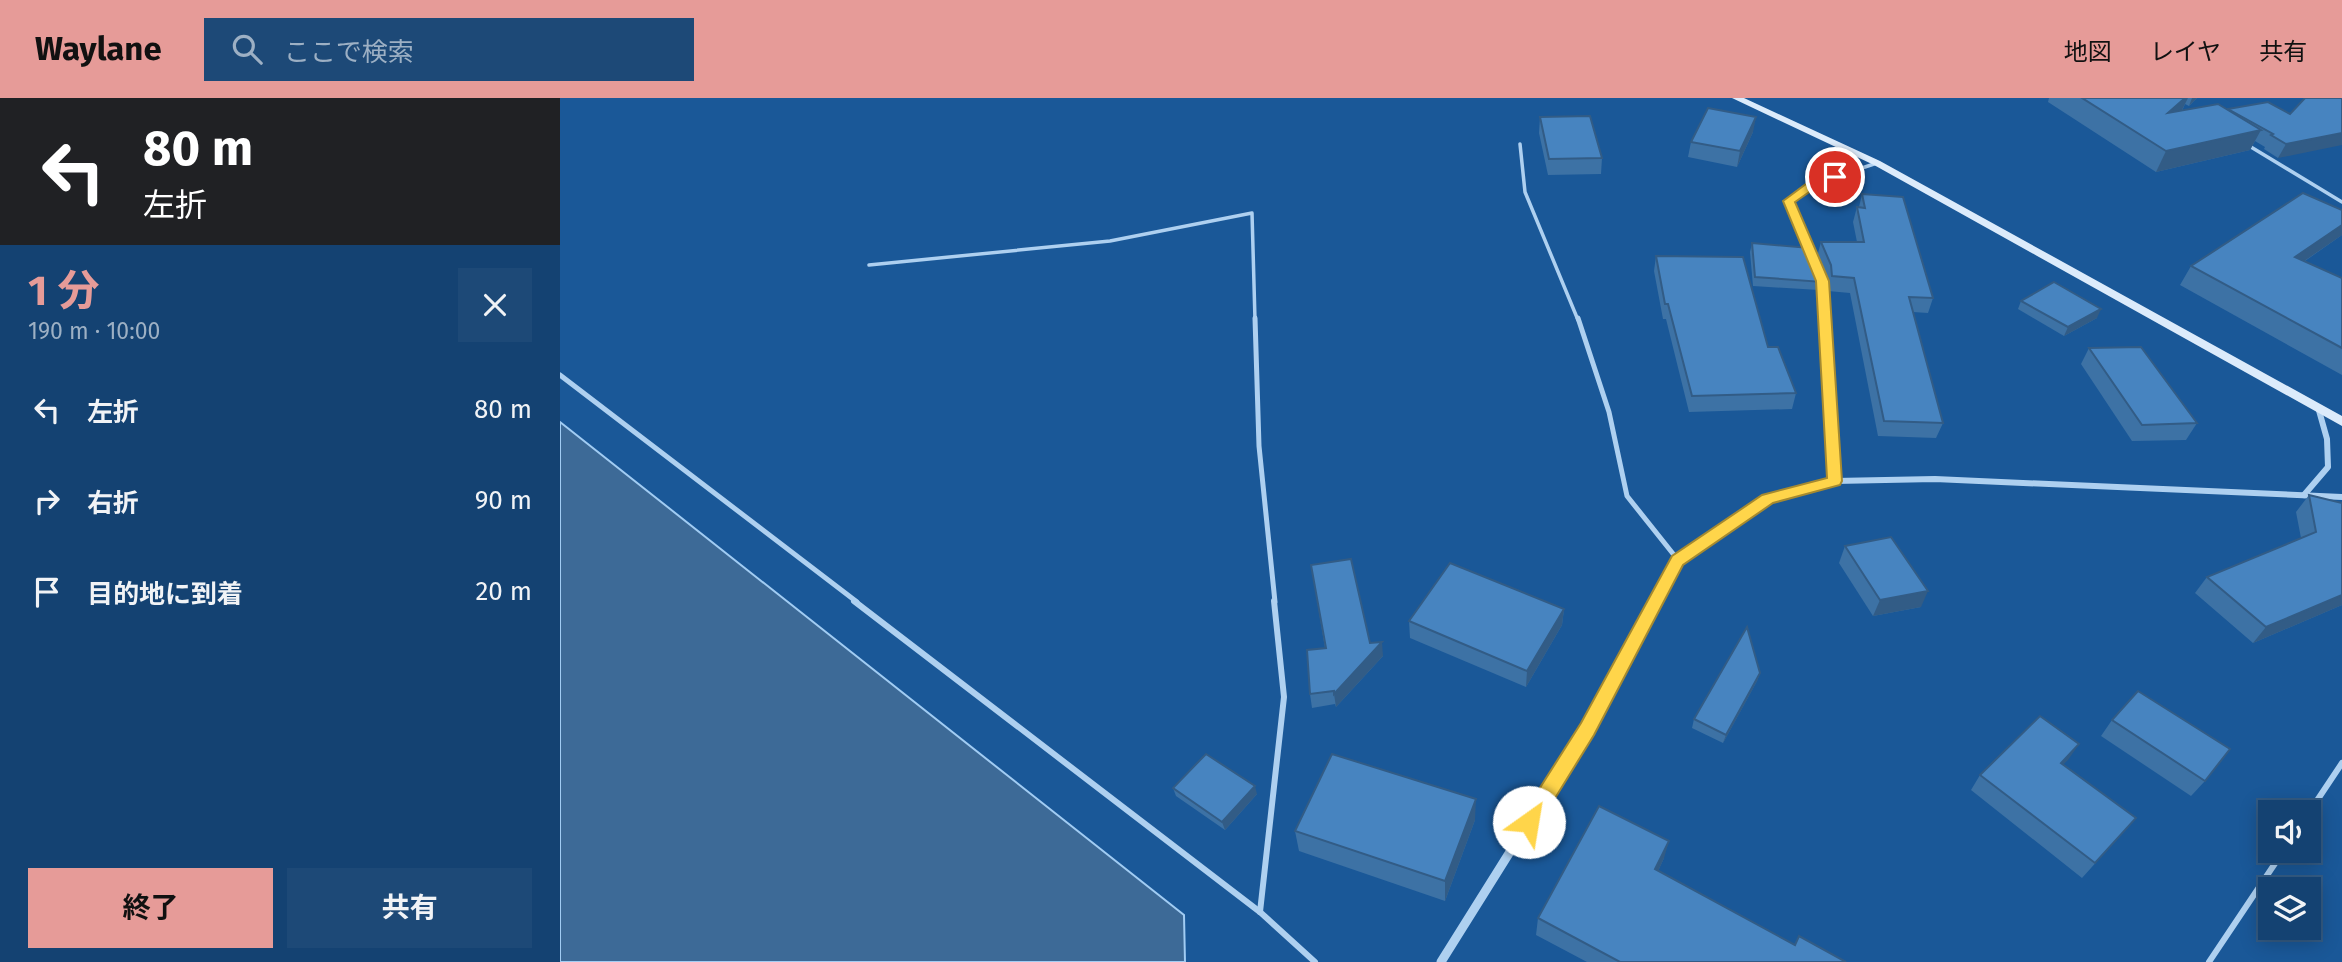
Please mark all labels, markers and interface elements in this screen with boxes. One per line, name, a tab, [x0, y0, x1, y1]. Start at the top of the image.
search box	[204, 18, 694, 81]
text: Waylane	[35, 29, 162, 69]
icon: search	[228, 30, 266, 68]
text: ここで検索	[284, 37, 414, 68]
text: 地図	[2064, 38, 2112, 66]
text: レイヤ	[2150, 38, 2221, 66]
text: 共有	[2259, 38, 2307, 66]
text: 80 m	[143, 119, 253, 178]
icon: left	[28, 126, 119, 217]
pin	[1805, 147, 1865, 207]
icon: arrive	[1816, 158, 1854, 196]
text: 左折	[143, 186, 207, 224]
text: 1 分	[28, 266, 99, 316]
button: close	[458, 268, 532, 342]
text: 190 m · 10:00	[28, 317, 160, 345]
icon: left	[28, 391, 66, 429]
text: 80 m	[474, 394, 532, 425]
text: 左折	[87, 397, 139, 428]
icon: right	[28, 482, 66, 520]
text: 90 m	[475, 485, 532, 516]
text: 右折	[87, 488, 139, 519]
icon: arrive	[28, 573, 66, 611]
text: 20 m	[475, 576, 532, 607]
text: 目的地に到着	[87, 579, 243, 610]
position arrow	[1492, 785, 1566, 859]
map controls	[2258, 800, 2321, 940]
button: sound	[2258, 800, 2321, 863]
button: 終了	[28, 868, 273, 948]
button: 共有	[287, 868, 532, 948]
button: layers	[2258, 877, 2321, 940]

